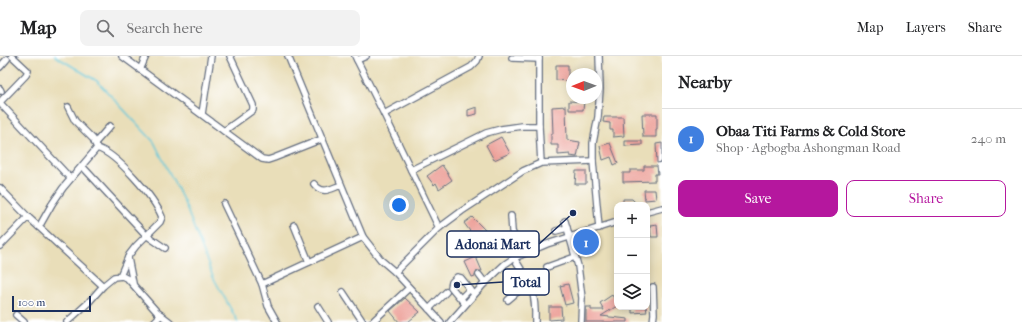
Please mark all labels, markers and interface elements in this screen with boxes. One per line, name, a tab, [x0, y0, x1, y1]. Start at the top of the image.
search box	[80, 10, 360, 46]
text: Map	[20, 17, 56, 39]
icon: search	[94, 17, 116, 39]
text: Search here	[126, 19, 203, 37]
text: Map	[857, 19, 884, 36]
text: Layers	[906, 19, 946, 36]
text: Share	[968, 19, 1002, 36]
north arrow	[566, 68, 602, 104]
text: Nearby	[678, 72, 732, 92]
text: Obaa Titi Farms & Cold Store	[716, 122, 905, 140]
text: 1	[689, 131, 693, 146]
text: 240 m	[971, 131, 1006, 146]
text: Shop · Agbogba Ashongman Road	[716, 140, 901, 155]
button: Save	[678, 180, 838, 217]
button: Share	[846, 180, 1006, 217]
your location	[389, 195, 409, 215]
map controls	[614, 202, 650, 310]
button: +	[614, 202, 650, 238]
pin: 1	[573, 227, 599, 257]
callout: Adonai Mart	[447, 231, 539, 257]
text: Adonai Mart	[454, 236, 532, 253]
button: −	[614, 238, 650, 274]
callout: Total	[503, 269, 549, 295]
text: Total	[510, 274, 541, 291]
button: layers	[614, 274, 650, 310]
scale bar	[12, 294, 91, 313]
text: 100 m	[18, 296, 46, 309]

